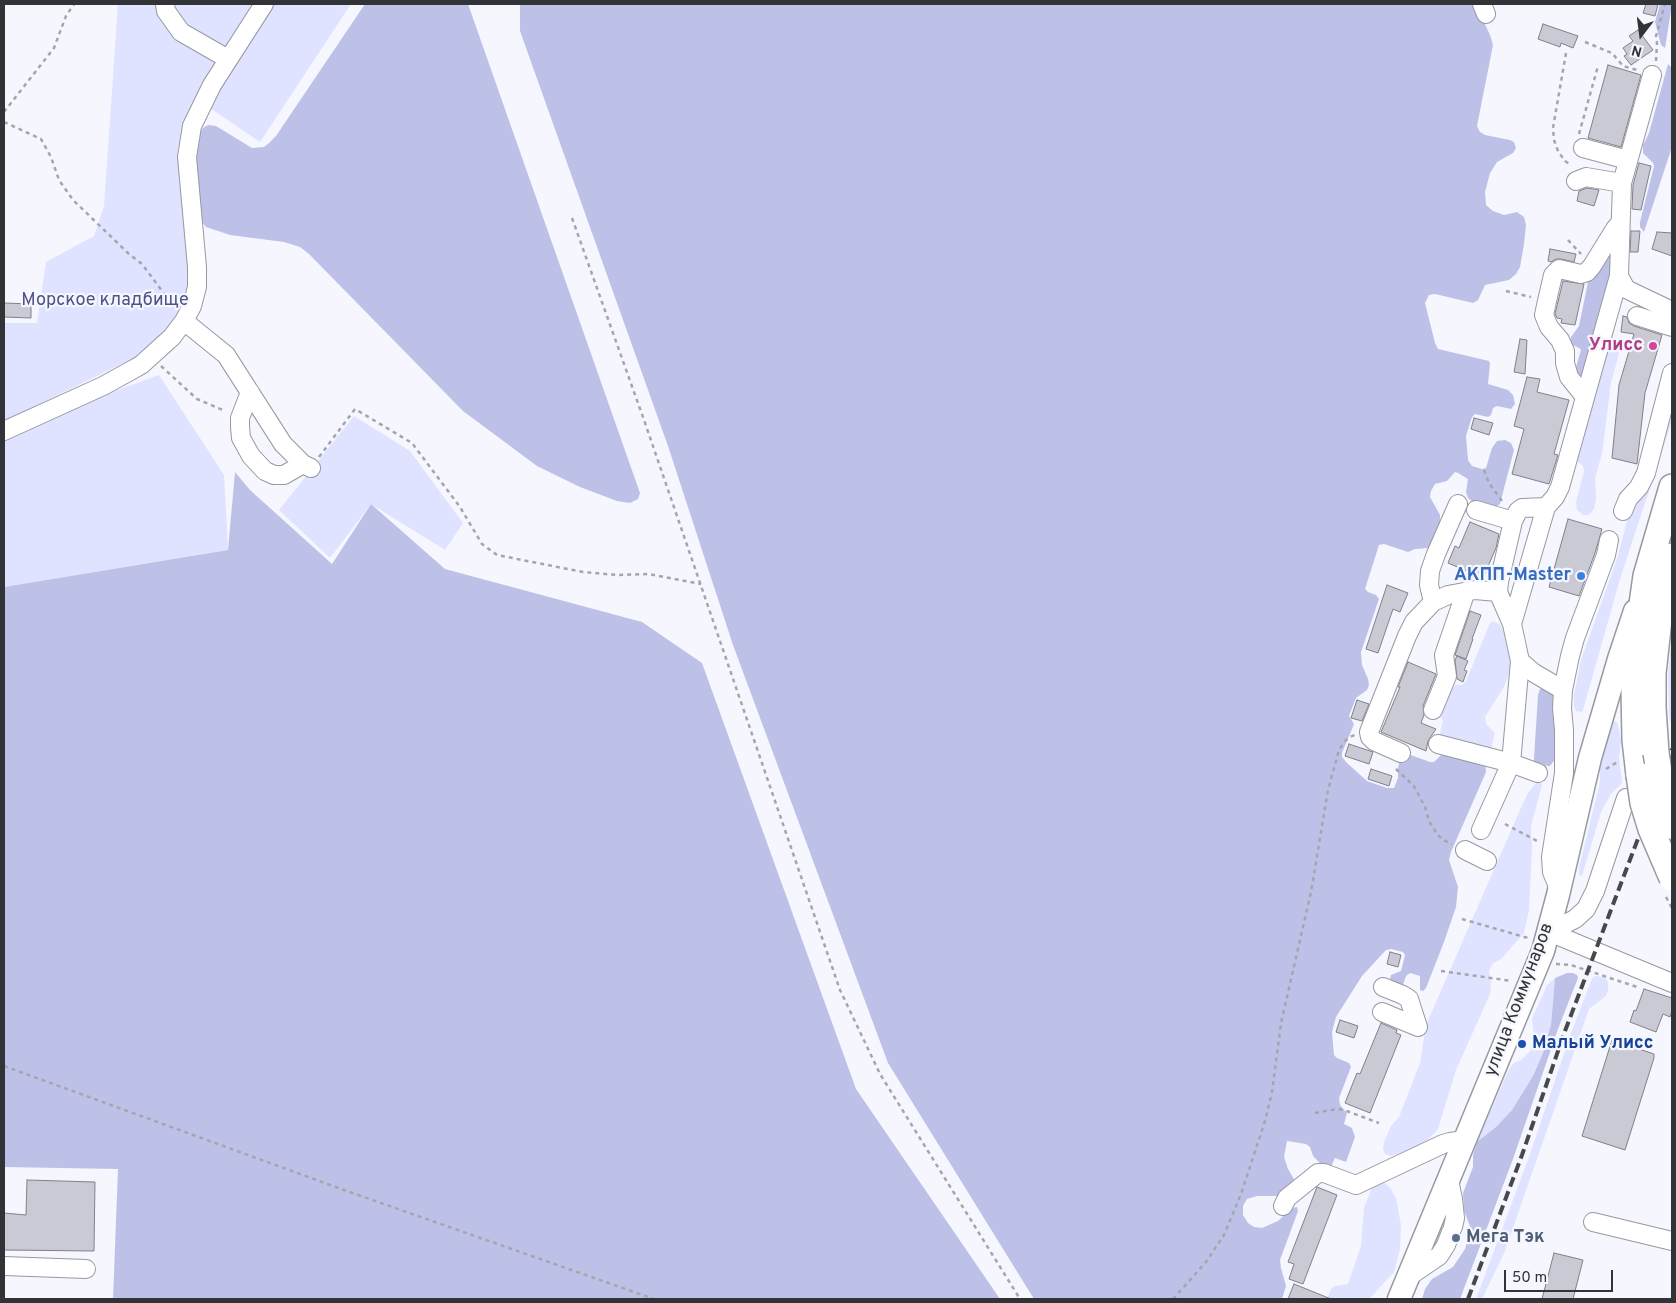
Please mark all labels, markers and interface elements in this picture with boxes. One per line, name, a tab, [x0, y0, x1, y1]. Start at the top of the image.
north arrow	[1616, 10, 1666, 60]
text: N	[1630, 40, 1644, 59]
park label: Морское кладбище	[21, 290, 189, 312]
place label: Улисс	[1589, 335, 1643, 357]
marker: Улисс	[1647, 340, 1659, 352]
place label: АКПП-Master	[1454, 565, 1571, 587]
marker: АКПП-Master	[1575, 570, 1587, 582]
street label: улица Коммунаров	[1481, 920, 1559, 1080]
place label: Малый Улисс	[1532, 1033, 1654, 1055]
marker: Малый Улисс	[1516, 1038, 1528, 1050]
place label: Мега Тэк	[1466, 1227, 1545, 1249]
marker: Мега Тэк	[1450, 1232, 1462, 1244]
scale bar	[1506, 1260, 1615, 1292]
text: 50 m	[1512, 1269, 1547, 1288]

